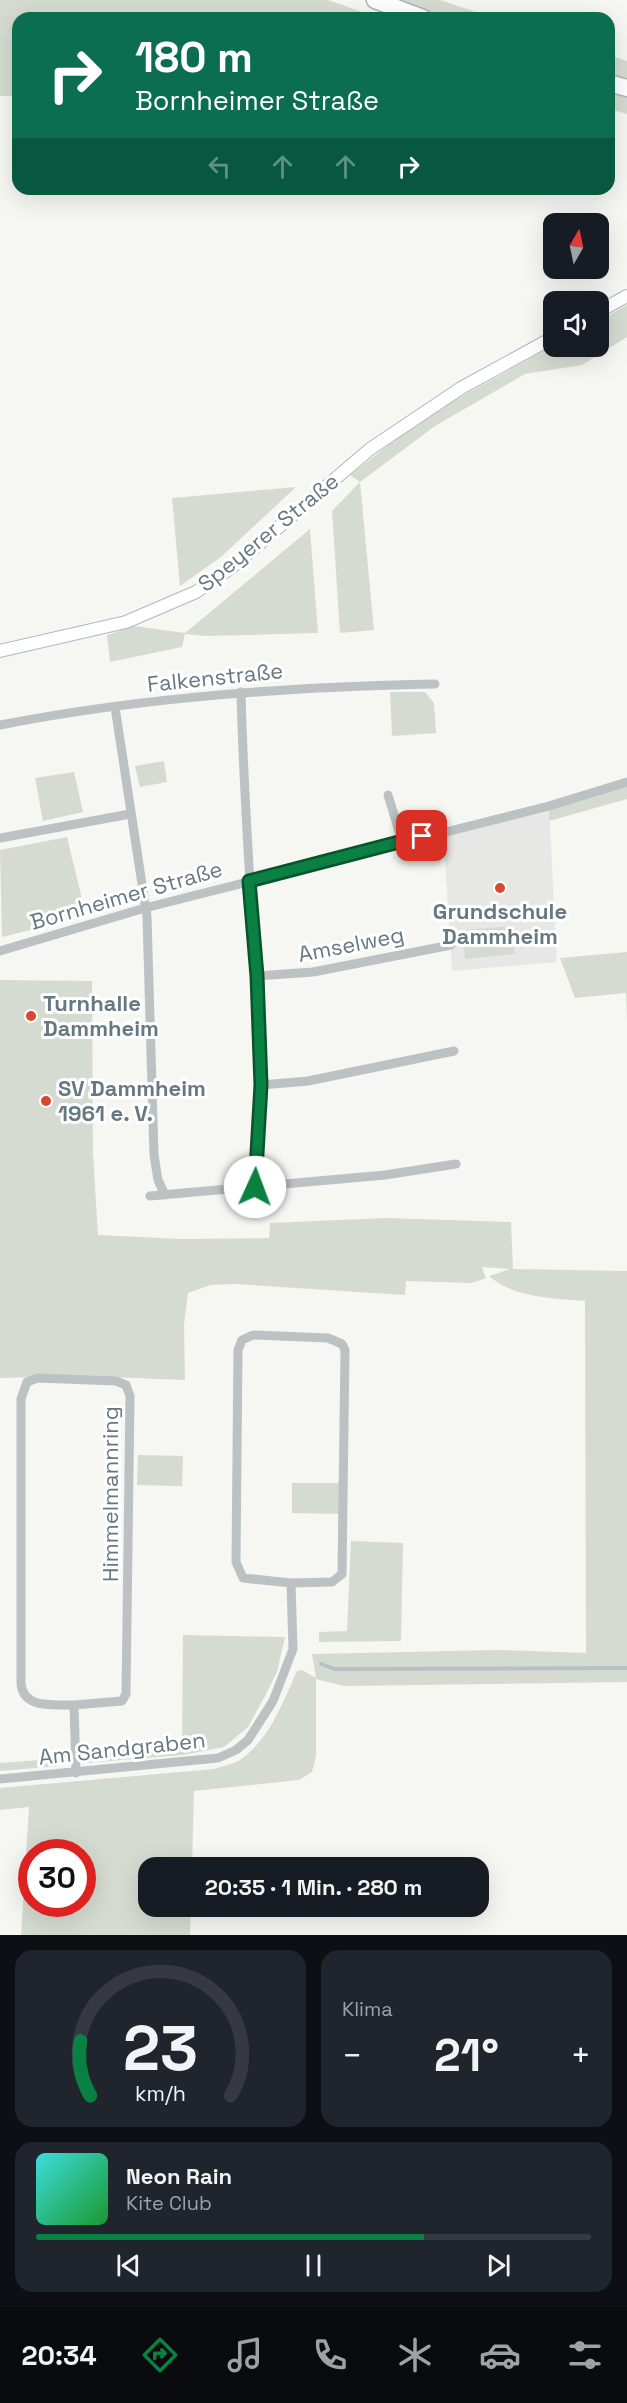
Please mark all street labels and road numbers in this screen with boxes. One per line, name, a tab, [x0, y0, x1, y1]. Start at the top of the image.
street label: Speyerer Straße	[192, 467, 344, 597]
street label: Falkenstraße	[146, 656, 284, 698]
street label: Bornheimer Straße	[27, 854, 225, 936]
street label: Amselweg	[296, 920, 406, 968]
street label: Himmelmannring	[96, 1406, 124, 1582]
street label: Am Sandgraben	[37, 1725, 207, 1771]

